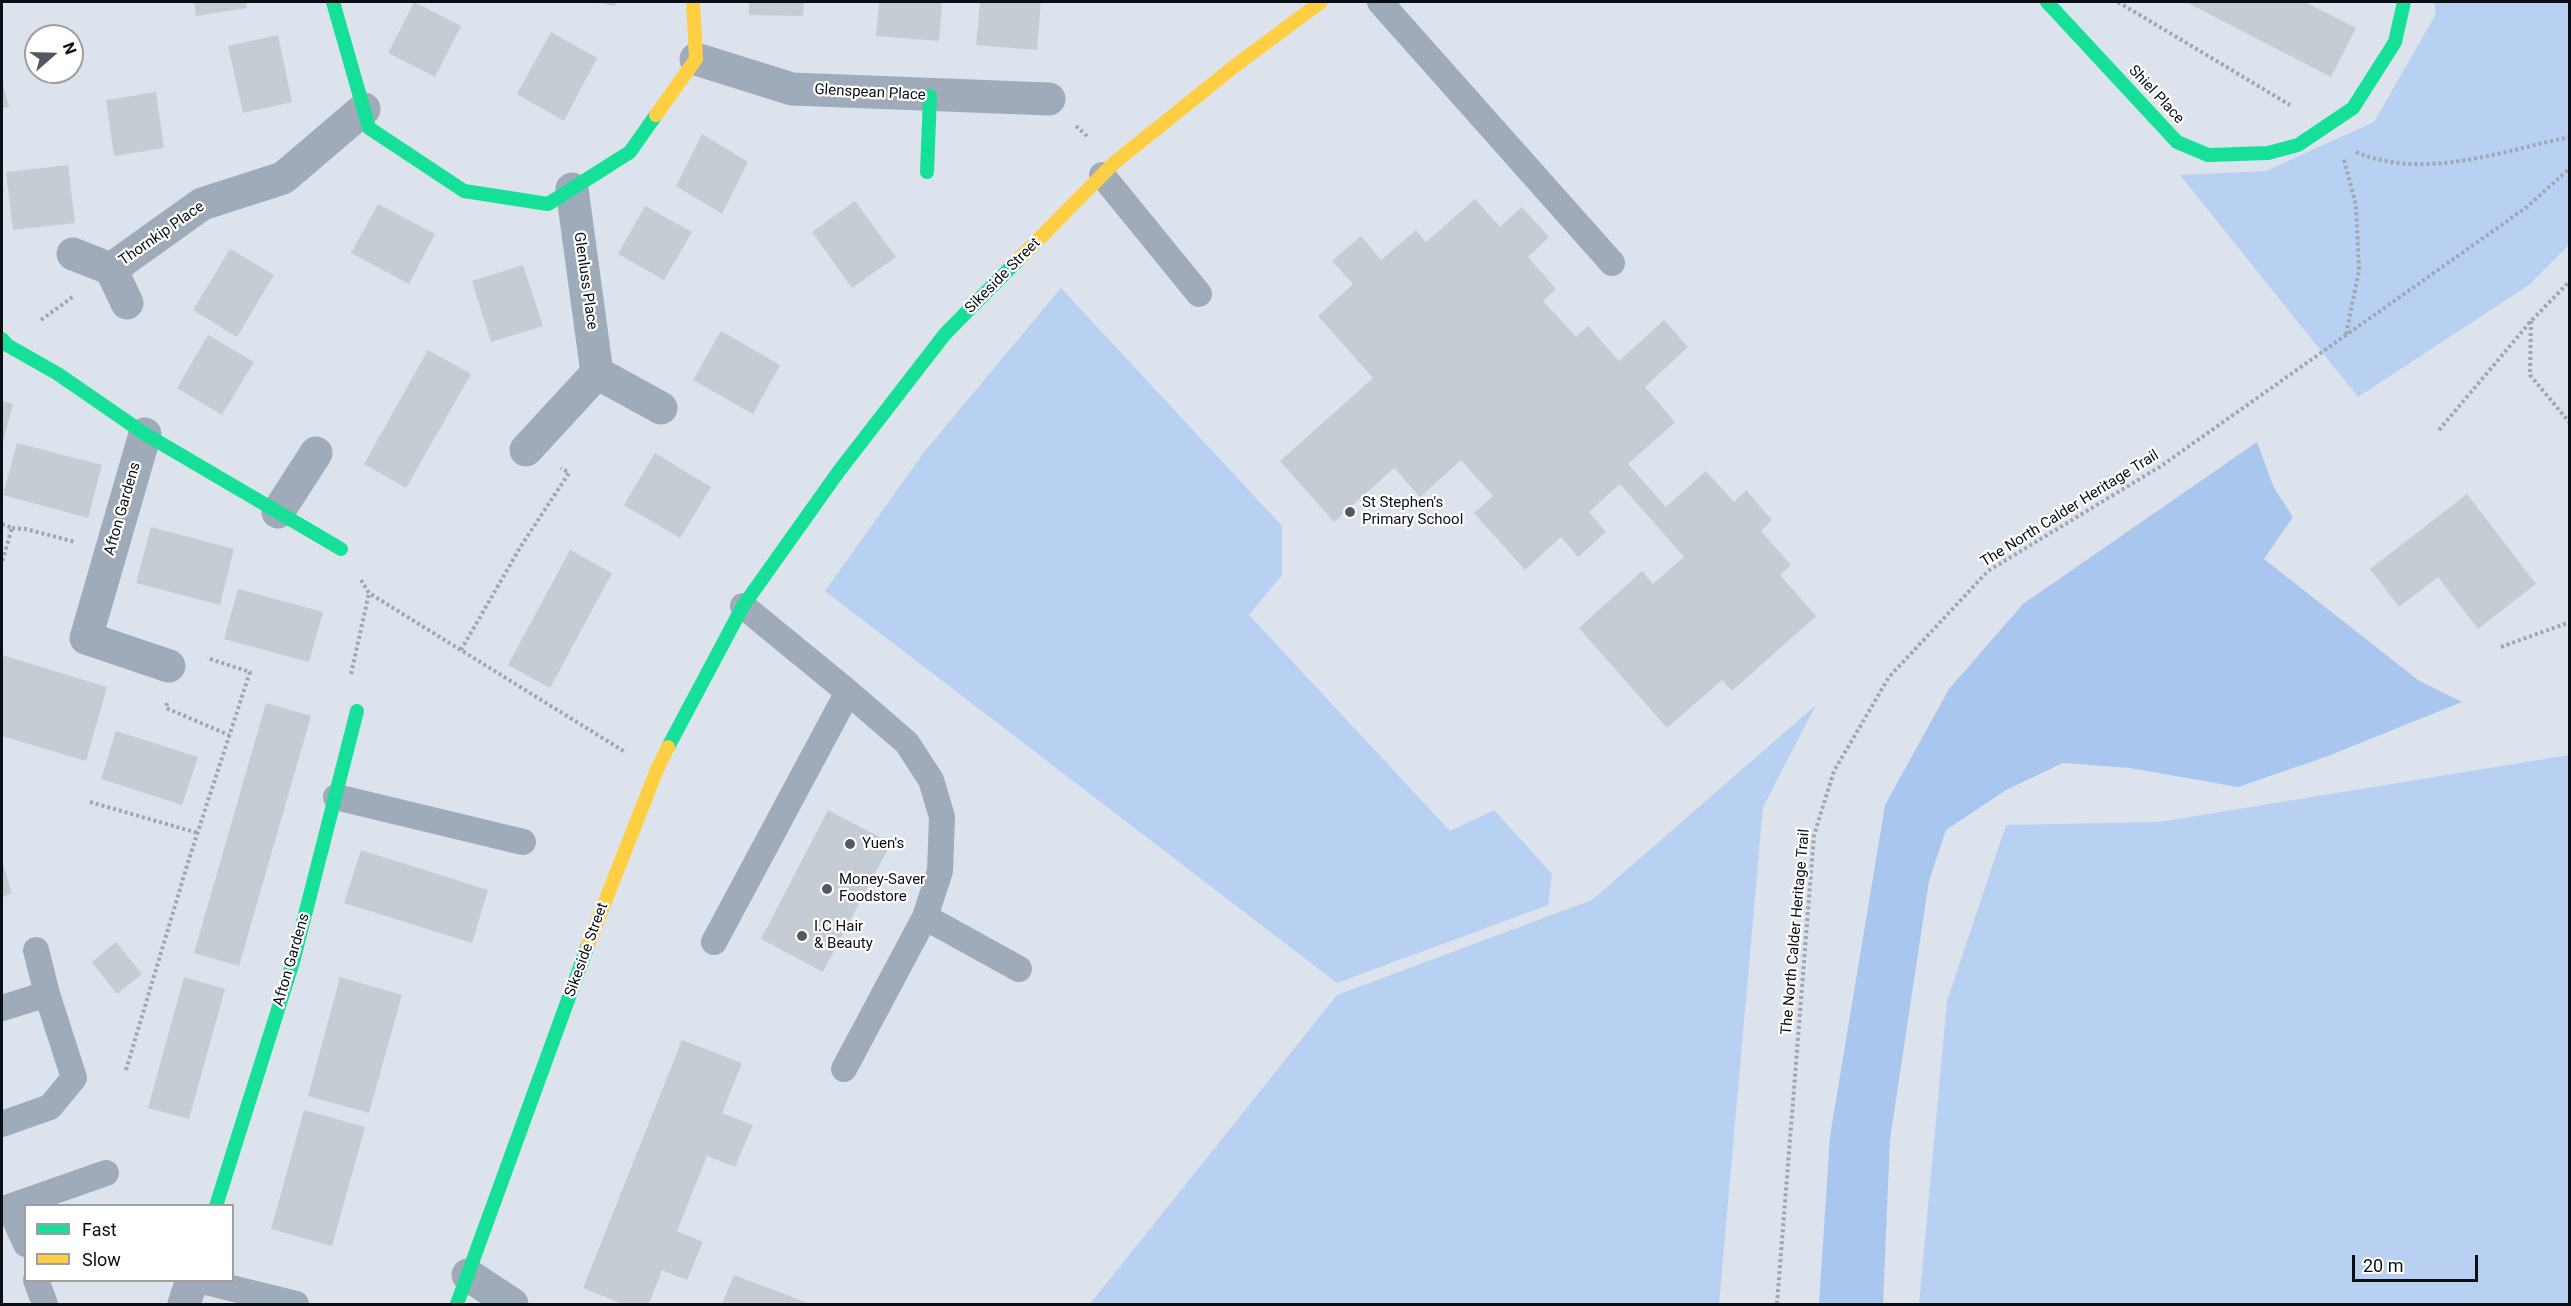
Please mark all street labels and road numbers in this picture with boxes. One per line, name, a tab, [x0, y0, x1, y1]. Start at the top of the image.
street label: Shiel Place	[2124, 62, 2188, 128]
street label: Glenspean Place	[814, 81, 926, 105]
street label: Thornkip Place	[116, 198, 208, 270]
street label: Glenluss Place	[569, 231, 601, 331]
street label: Sikeside Street	[962, 235, 1044, 317]
street label: The North Calder Heritage Trail	[1978, 447, 2162, 571]
street label: Afton Gardens	[101, 460, 145, 558]
street label: The North Calder Heritage Trail	[1778, 828, 1814, 1036]
street label: Sikeside Street	[562, 900, 612, 1000]
street label: Afton Gardens	[270, 911, 314, 1009]

